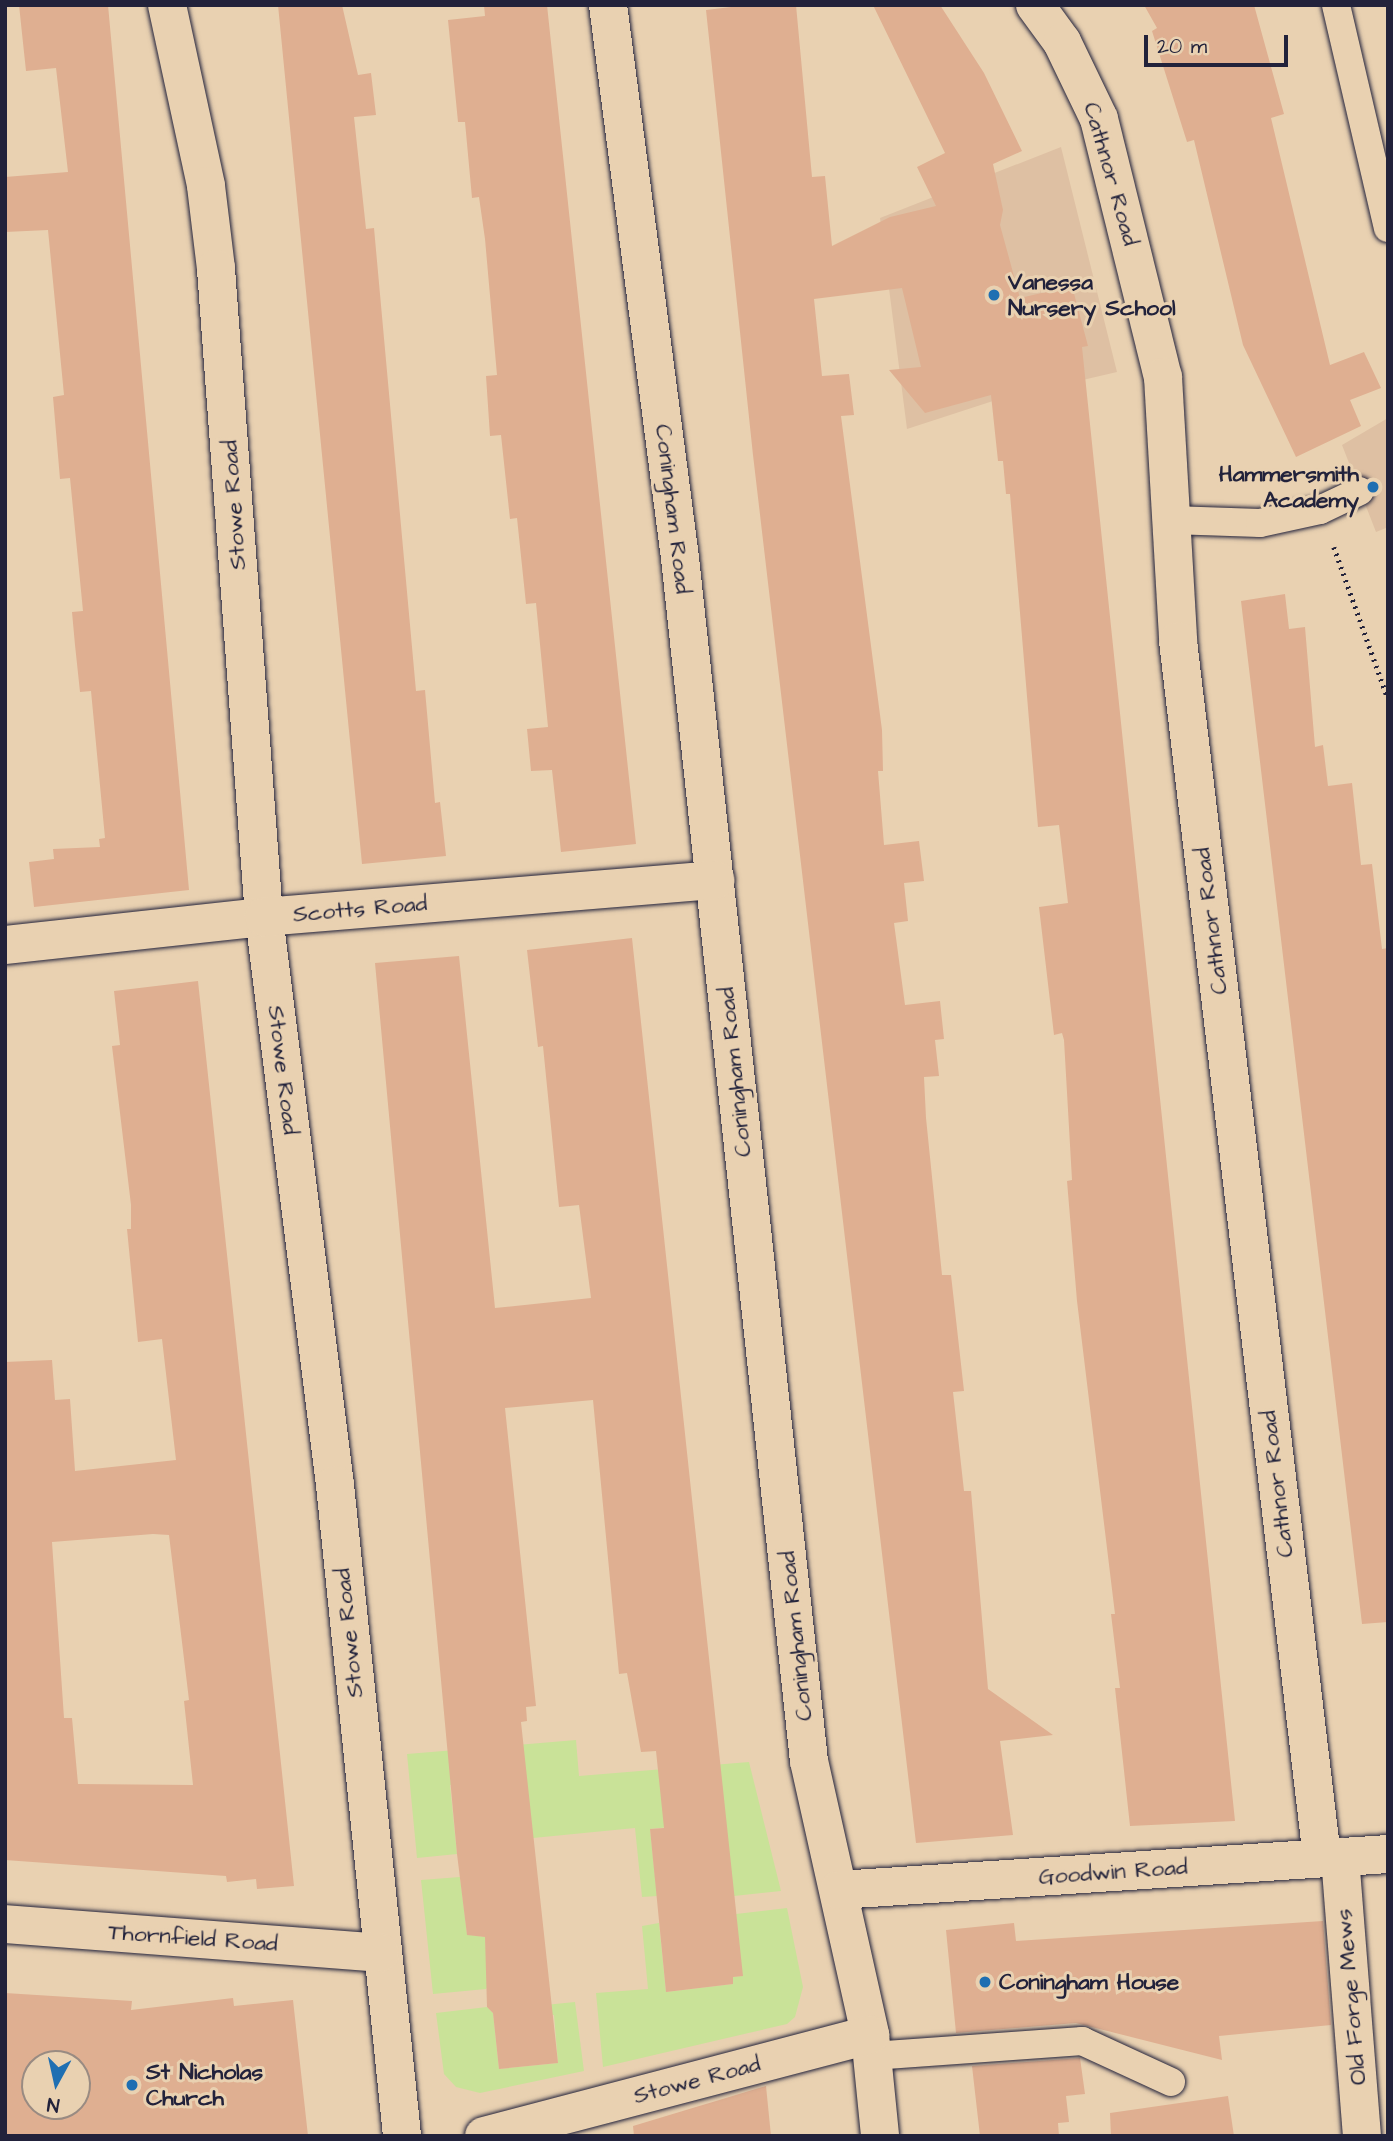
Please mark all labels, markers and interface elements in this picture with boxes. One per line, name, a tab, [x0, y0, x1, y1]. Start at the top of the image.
scale bar	[1148, 21, 1292, 65]
text: 20 m	[1157, 32, 1207, 61]
street label: Cathnor Road	[1077, 99, 1145, 249]
place label: Vanessa Nursery School	[1008, 268, 1176, 322]
marker: Vanessa Nursery School	[986, 287, 1002, 303]
street label: Coningham Road	[649, 423, 697, 595]
street label: Stowe Road	[216, 439, 252, 571]
place label: Hammersmith Academy	[1219, 460, 1359, 514]
marker: Hammersmith Academy	[1365, 479, 1381, 495]
street label: Cathnor Road	[1188, 846, 1234, 996]
street label: Scotts Road	[292, 889, 428, 929]
street label: Coningham Road	[712, 986, 758, 1158]
street label: Stowe Road	[261, 1004, 305, 1136]
street label: Cathnor Road	[1254, 1409, 1300, 1559]
street label: Coningham Road	[773, 1550, 819, 1722]
street label: Stowe Road	[328, 1567, 370, 1699]
street label: Goodwin Road	[1038, 1853, 1188, 1891]
street label: Old Forge Mews	[1330, 1908, 1372, 2086]
street label: Thornfield Road	[107, 1918, 279, 1958]
place label: Coningham House	[999, 1968, 1179, 1996]
marker: Coningham House	[977, 1974, 993, 1990]
north arrow	[21, 2050, 91, 2120]
street label: Stowe Road	[631, 2050, 763, 2110]
place label: St Nicholas Church	[146, 2058, 263, 2112]
marker: St Nicholas Church	[124, 2077, 140, 2093]
text: N	[46, 2090, 61, 2119]

